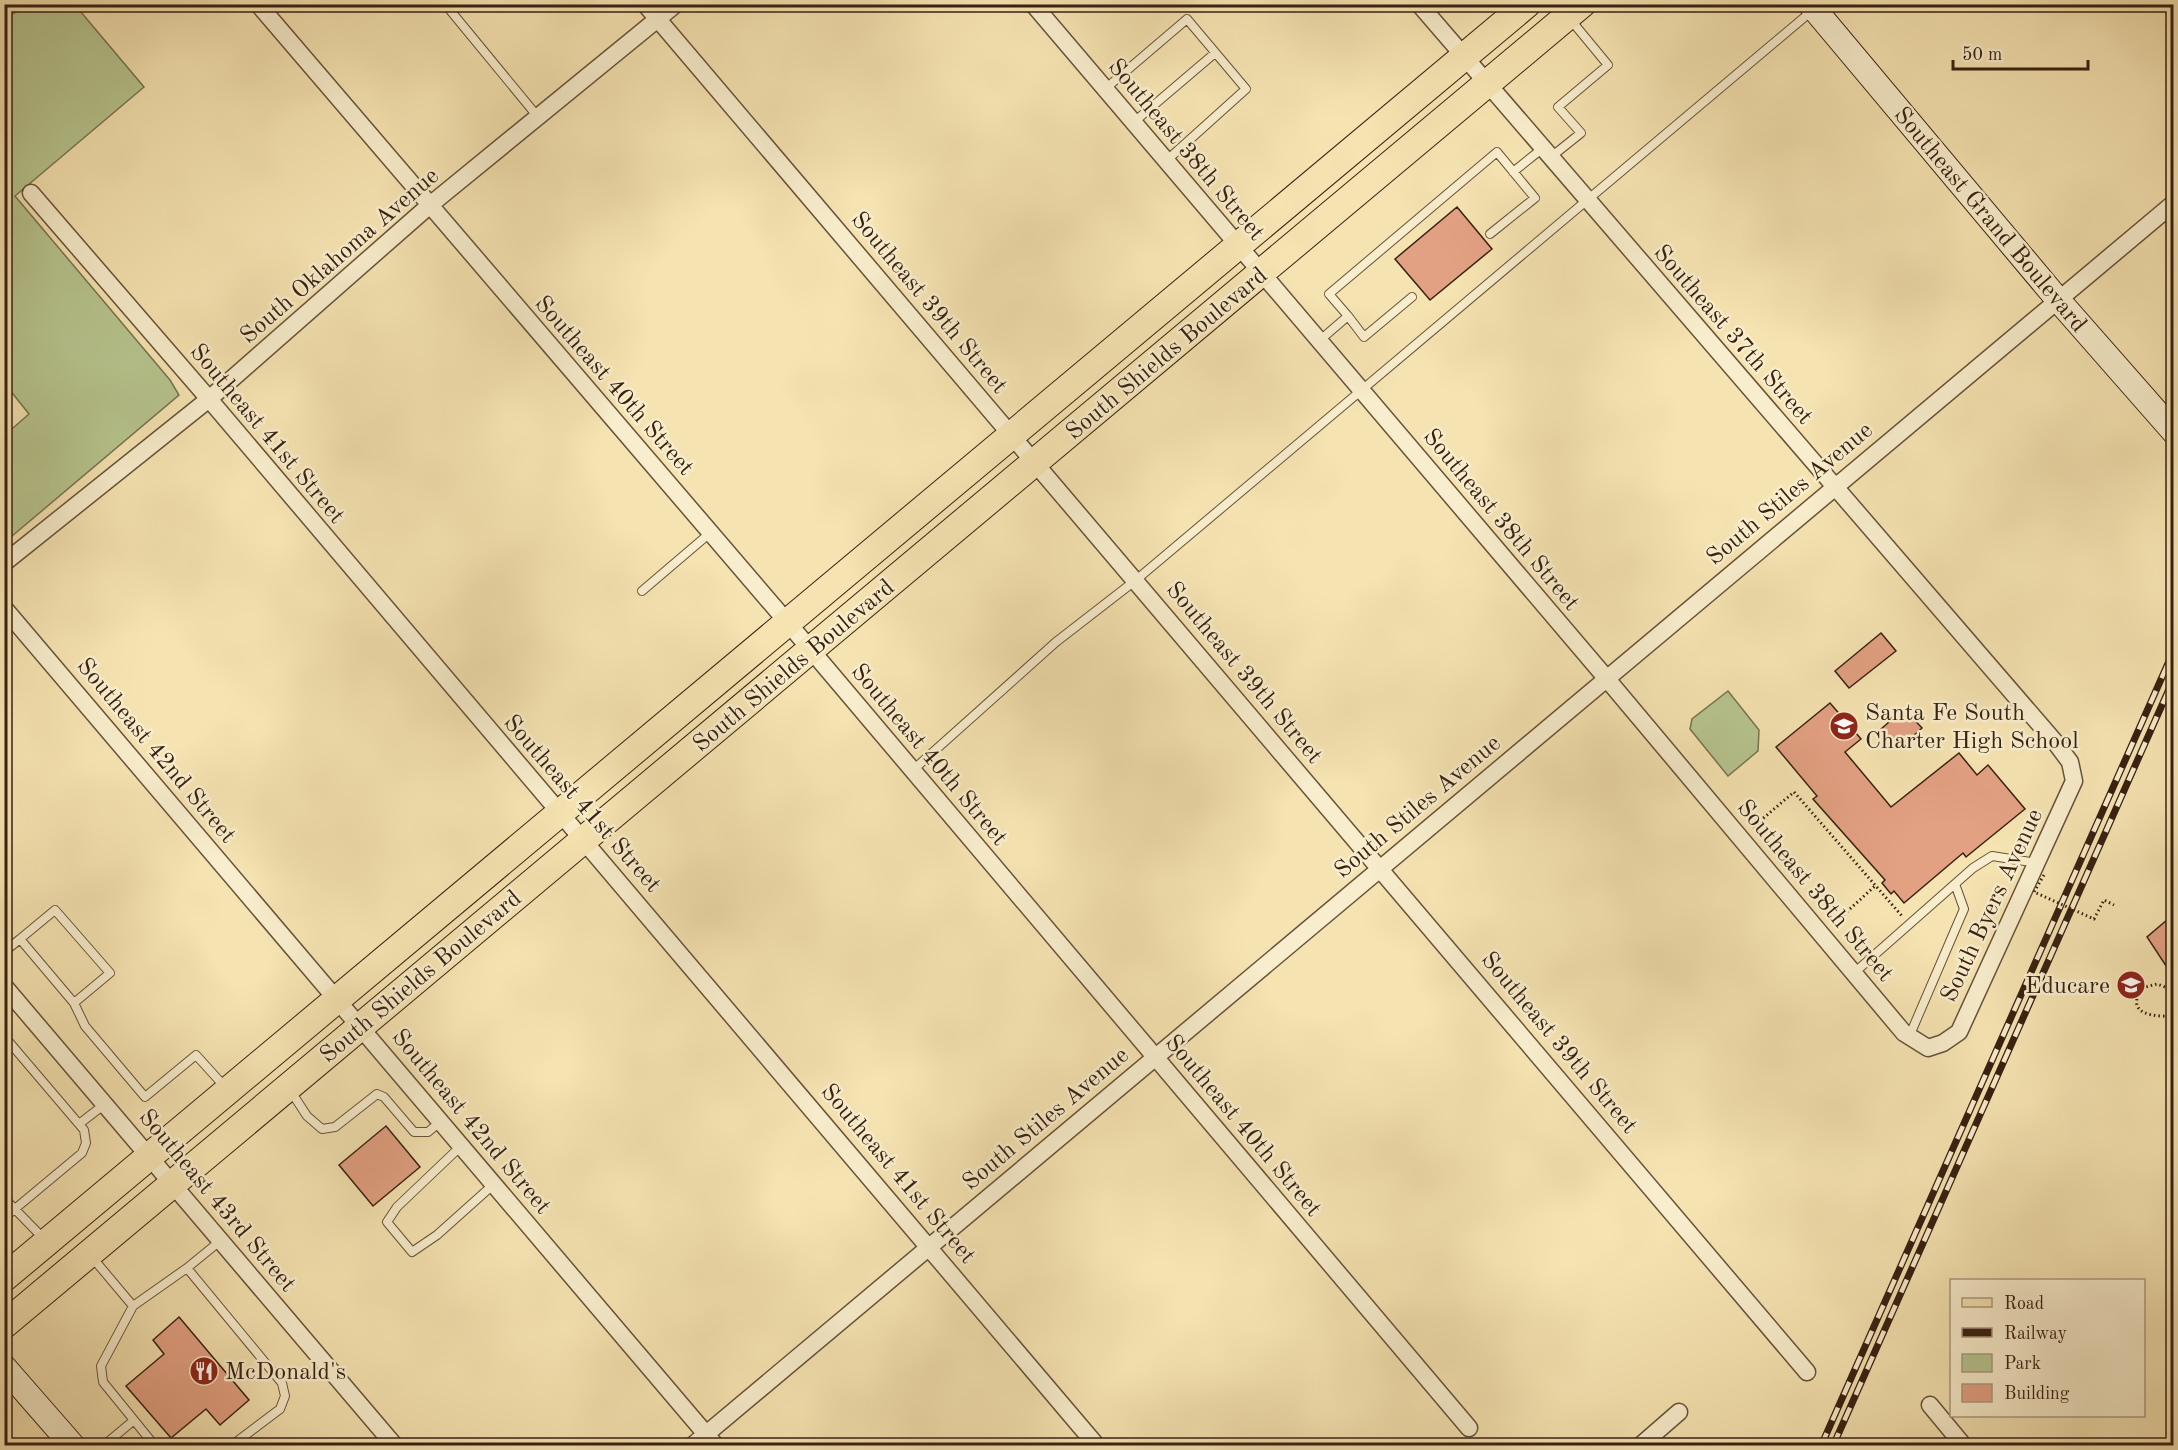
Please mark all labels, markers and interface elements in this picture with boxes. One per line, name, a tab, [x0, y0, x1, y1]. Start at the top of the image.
scale bar	[1953, 33, 2088, 71]
text: 50 m	[1962, 46, 2002, 64]
street label: Southeast 38th Street	[1103, 55, 1268, 246]
street label: Southeast Grand Boulevard	[1888, 103, 2090, 337]
street label: South Oklahoma Avenue	[237, 164, 444, 349]
street label: Southeast 39th Street	[846, 208, 1011, 399]
street label: Southeast 37th Street	[1648, 241, 1817, 430]
street label: South Shields Boulevard	[1062, 264, 1272, 445]
street label: Southeast 40th Street	[529, 292, 698, 481]
street label: Southeast 41st Street	[184, 340, 348, 529]
street label: South Stiles Avenue	[1703, 418, 1878, 571]
street label: Southeast 38th Street	[1418, 425, 1583, 616]
street label: South Shields Boulevard	[689, 576, 899, 757]
street label: Southeast 39th Street	[1161, 578, 1326, 769]
street label: Southeast 42nd Street	[71, 654, 240, 848]
street label: Southeast 40th Street	[846, 660, 1011, 851]
place label: Santa Fe South Charter High School	[1865, 702, 2079, 754]
school or university icon: Santa Fe South Charter High School	[1828, 710, 1860, 742]
street label: Southeast 41st Street	[498, 711, 665, 898]
street label: South Stiles Avenue	[1331, 731, 1506, 884]
street label: Southeast 38th Street	[1732, 796, 1897, 987]
street label: South Byers Avenue	[1938, 806, 2048, 1006]
street label: South Shields Boulevard	[316, 887, 526, 1068]
street label: Southeast 39th Street	[1476, 948, 1641, 1139]
school or university icon: Educare	[2115, 969, 2147, 1001]
place label: Educare	[2025, 975, 2110, 999]
street label: Southeast 42nd Street	[386, 1025, 555, 1219]
street label: Southeast 40th Street	[1160, 1031, 1325, 1222]
street label: South Stiles Avenue	[959, 1043, 1134, 1196]
street label: Southeast 41st Street	[815, 1080, 979, 1269]
street label: Southeast 43rd Street	[133, 1105, 300, 1297]
legend	[1950, 1279, 2145, 1417]
text: Road	[2004, 1295, 2044, 1313]
text: Railway	[2004, 1325, 2067, 1343]
restaurant icon: McDonald's	[188, 1355, 220, 1387]
text: Park	[2004, 1355, 2041, 1373]
place label: McDonald's	[225, 1361, 346, 1385]
text: Building	[2004, 1385, 2070, 1403]

